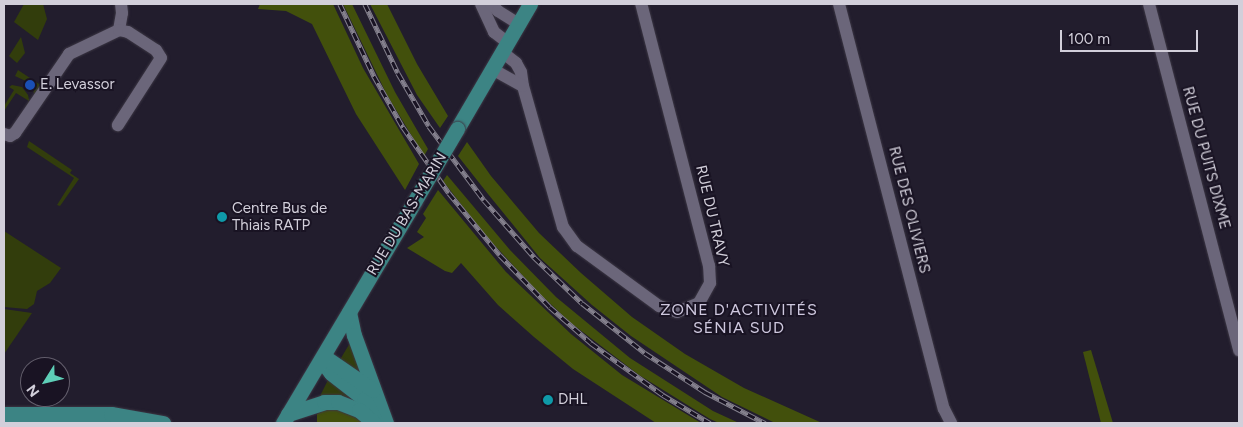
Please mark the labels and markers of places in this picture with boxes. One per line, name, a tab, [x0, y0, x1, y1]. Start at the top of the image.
place label: E. Levassor	[40, 76, 115, 94]
marker: E. Levassor	[24, 79, 36, 91]
place label: Centre Bus de Thiais RATP	[232, 199, 327, 234]
marker: Centre Bus de Thiais RATP	[216, 211, 228, 223]
place label: DHL	[558, 391, 587, 409]
marker: DHL	[542, 394, 554, 406]

